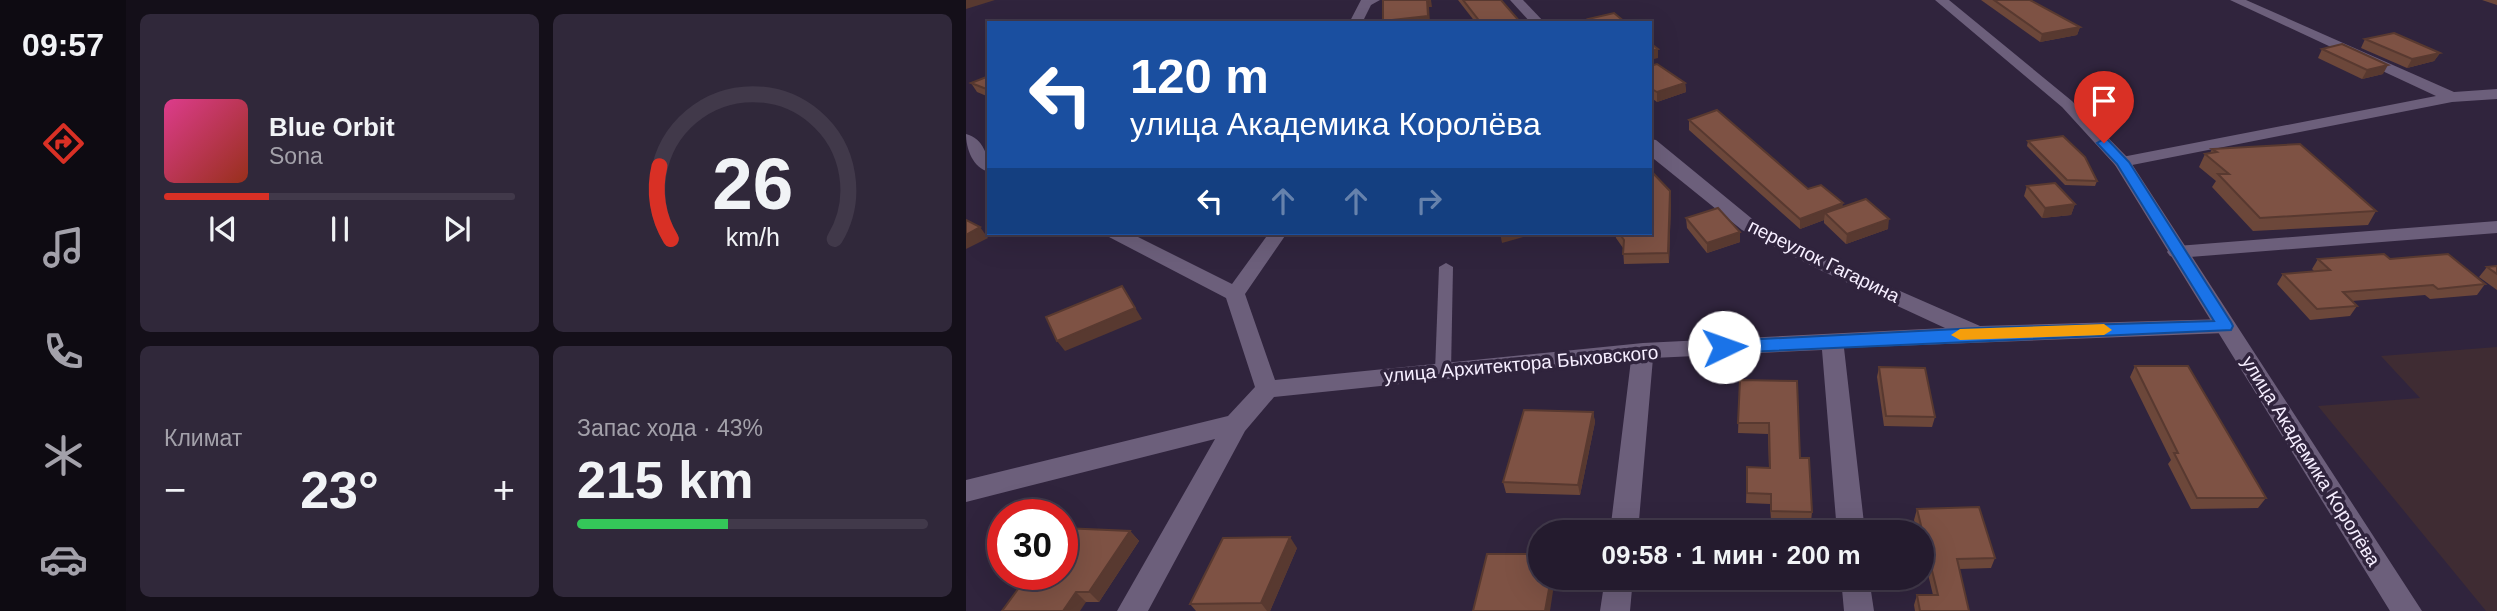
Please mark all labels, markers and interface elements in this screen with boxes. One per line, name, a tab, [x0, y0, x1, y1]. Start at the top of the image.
text: 09:57	[22, 27, 104, 63]
icon: left	[1015, 49, 1106, 140]
text: 120 m	[1130, 49, 1269, 103]
pin	[2074, 71, 2134, 143]
icon: arrive	[2085, 82, 2123, 120]
text: улица Академика Королёва	[1130, 106, 1541, 142]
text: Blue Orbit	[269, 112, 395, 142]
icon: directions	[39, 119, 88, 168]
text: Sona	[269, 143, 323, 169]
text: 26	[712, 144, 793, 225]
icon: left	[1191, 182, 1229, 220]
icon: ahead	[1264, 182, 1302, 220]
icon: ahead	[1337, 182, 1375, 220]
icon: right	[1410, 182, 1448, 220]
icon: previous	[204, 210, 242, 248]
icon: pause	[321, 210, 359, 248]
icon: next	[438, 210, 476, 248]
street label: переулок Гагарина	[1745, 215, 1903, 307]
icon: music	[39, 223, 88, 272]
text: km/h	[725, 223, 780, 251]
position arrow	[1687, 310, 1761, 384]
icon: phone	[39, 327, 88, 376]
street label: улица Архитектора Быховского	[1383, 342, 1659, 386]
street label: улица Академика Королёва	[2237, 352, 2385, 570]
text: Запас хода · 43%	[577, 415, 763, 441]
text: Климат	[164, 425, 242, 451]
icon: climate	[39, 431, 88, 480]
text: 215 km	[577, 451, 753, 509]
text: 23°	[300, 461, 379, 519]
text: −	[164, 469, 186, 511]
text: +	[493, 469, 515, 511]
speed limit sign: 30	[987, 499, 1078, 590]
icon: car	[39, 535, 88, 584]
text: 09:58 · 1 мин · 200 m	[1601, 540, 1861, 570]

